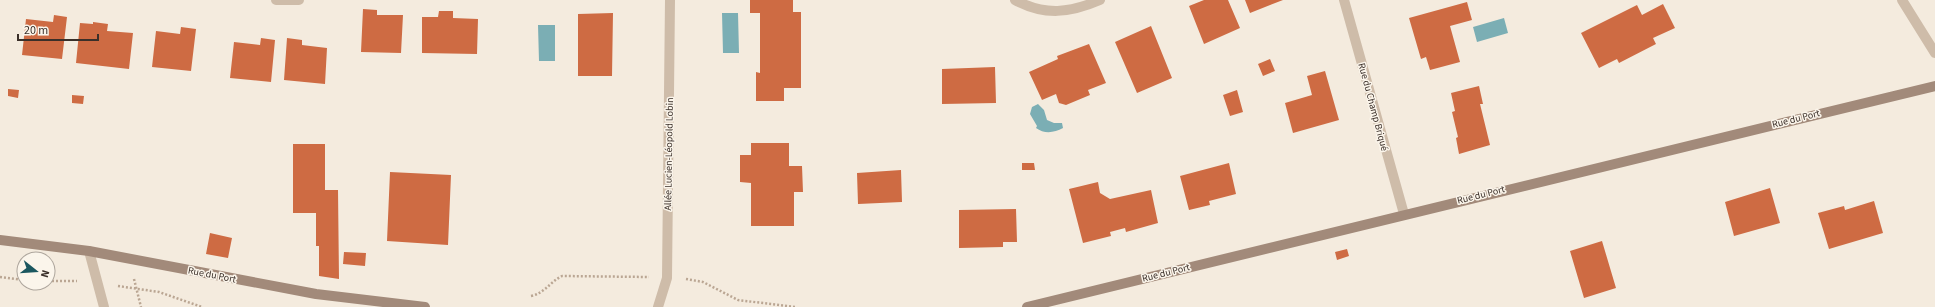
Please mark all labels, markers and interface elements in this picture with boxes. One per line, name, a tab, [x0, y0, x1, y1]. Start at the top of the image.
scale bar	[18, 16, 98, 42]
text: 20 m	[24, 22, 48, 39]
street label: Rue du Champ Briqué	[1354, 61, 1392, 153]
street label: Allée Lucien-Léopold Lobin	[661, 97, 677, 211]
street label: Rue du Port	[1771, 106, 1822, 132]
street label: Rue du Port	[1456, 182, 1507, 208]
north arrow	[16, 251, 56, 291]
street label: Rue du Port	[1141, 260, 1192, 286]
street label: Rue du Port	[187, 263, 238, 287]
text: N	[37, 268, 53, 279]

